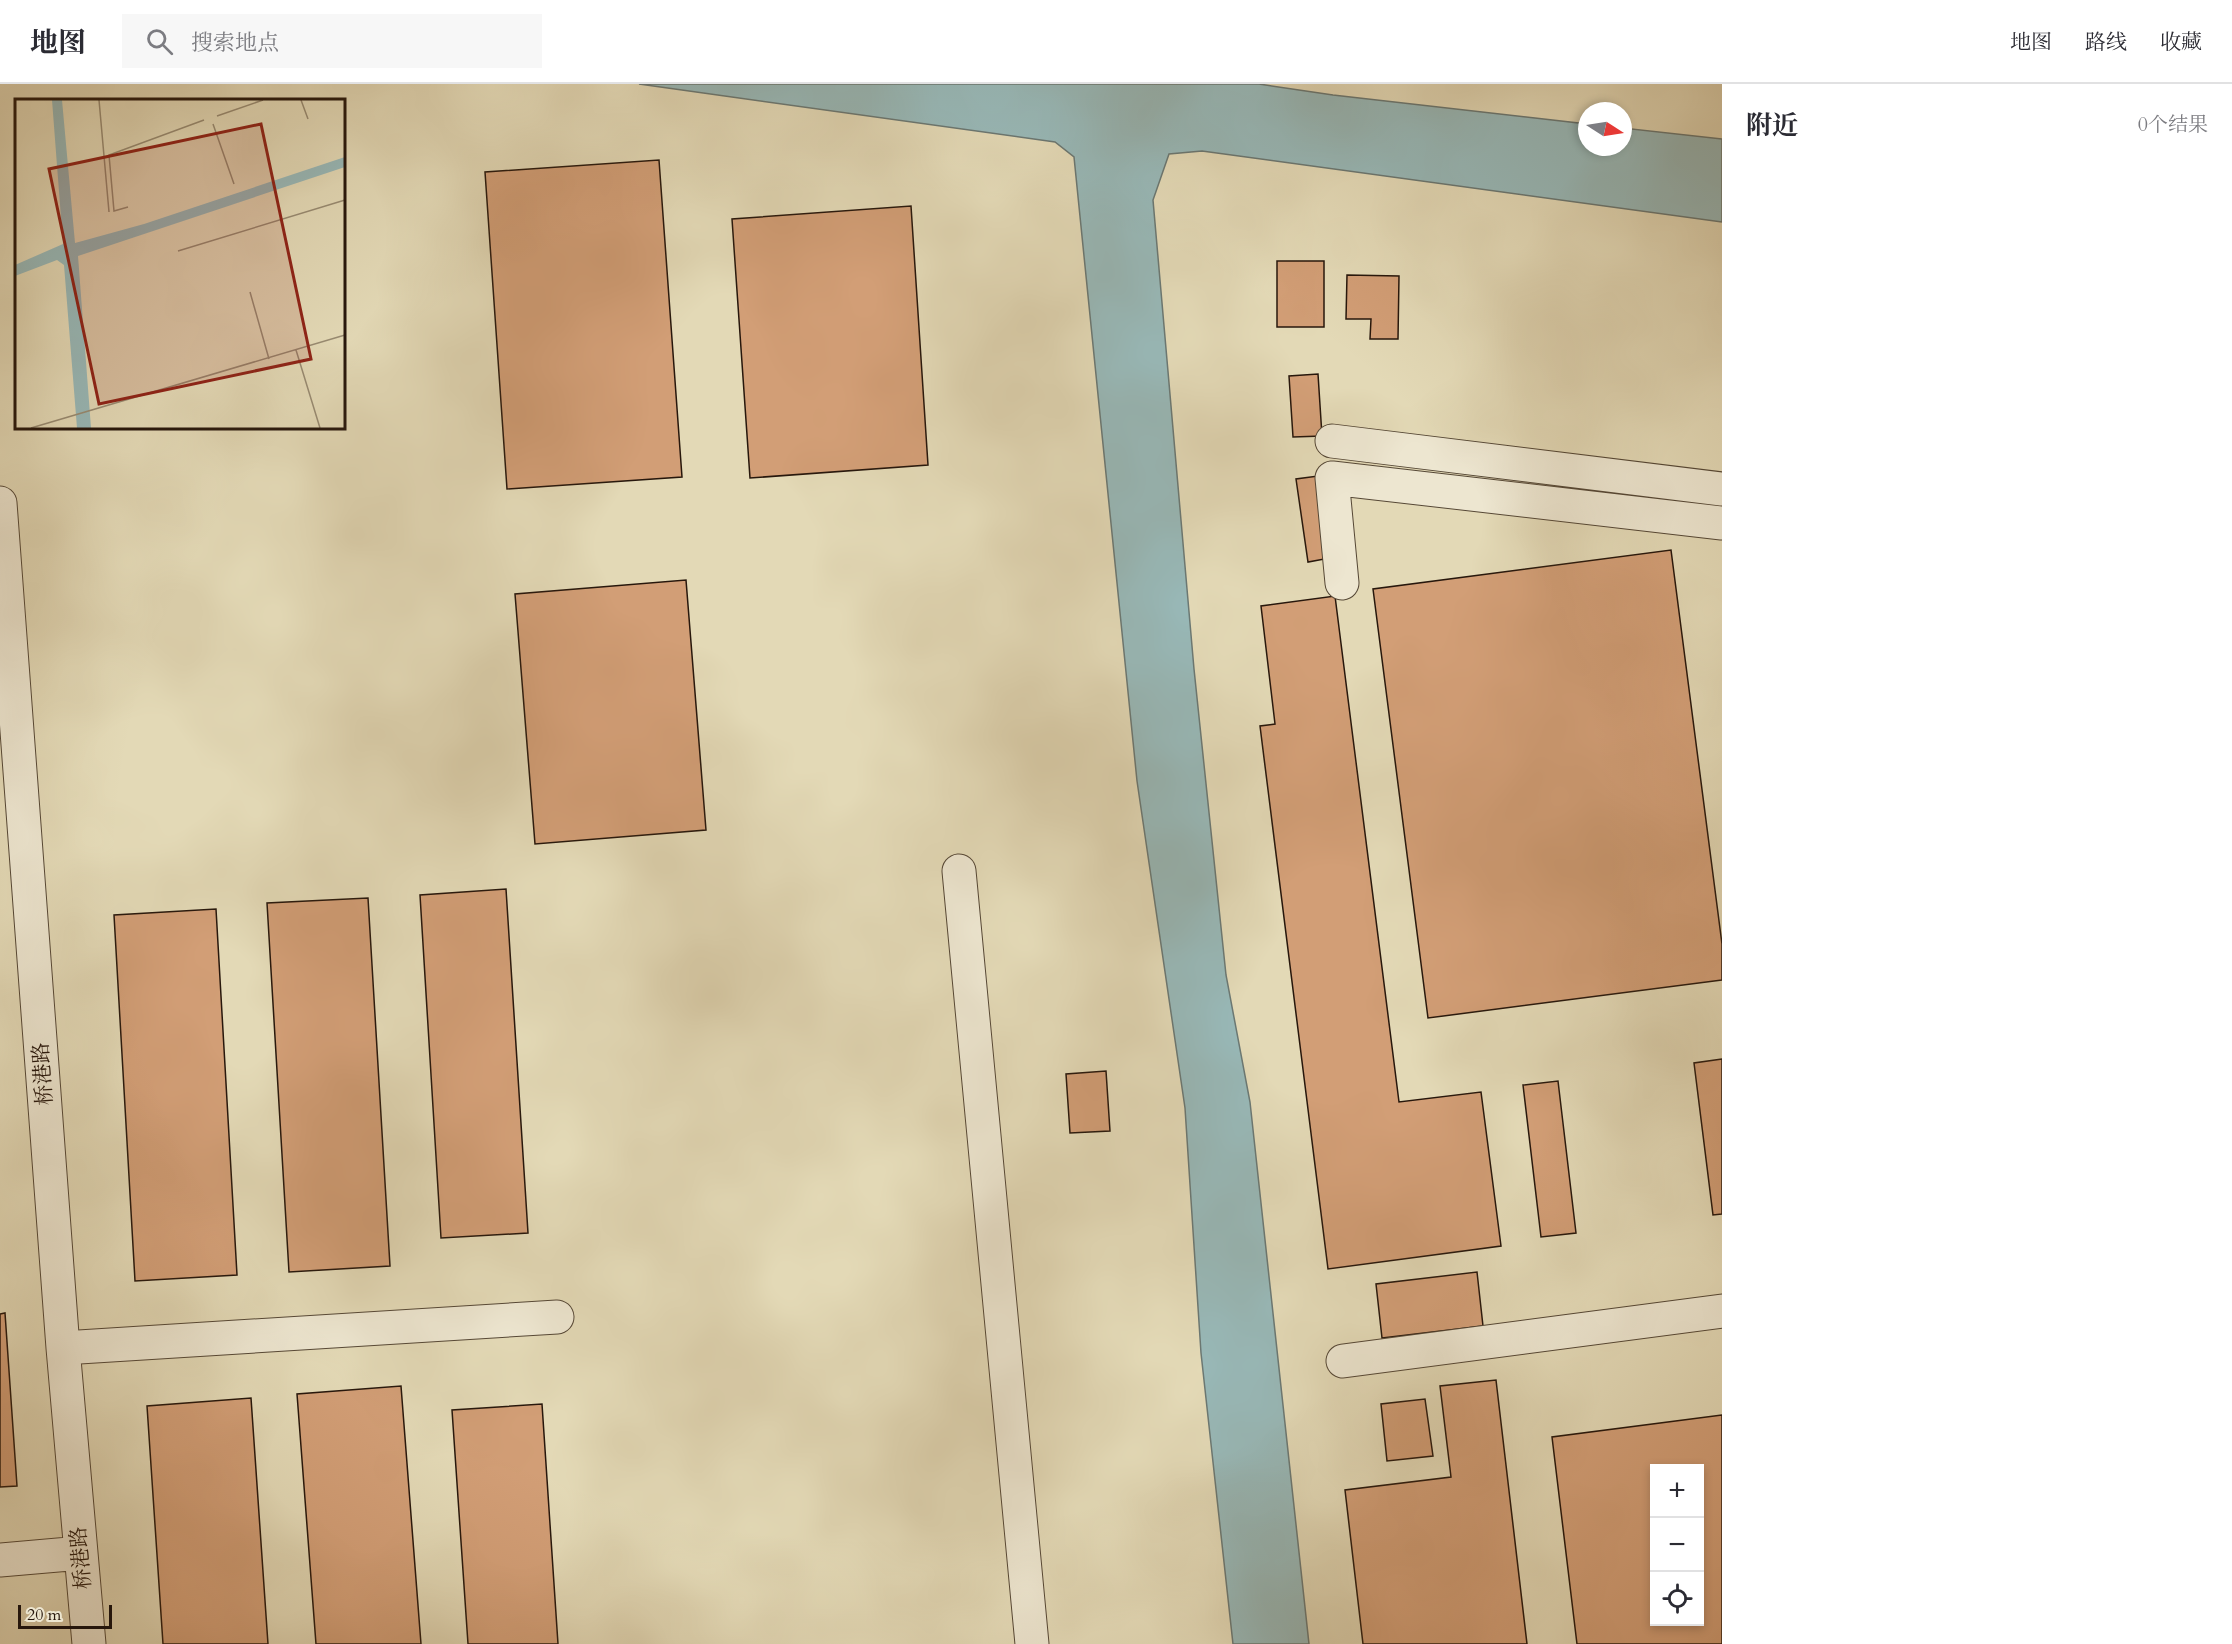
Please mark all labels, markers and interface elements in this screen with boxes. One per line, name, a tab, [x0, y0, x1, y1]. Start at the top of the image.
search box	[122, 14, 542, 68]
text: 地图	[30, 24, 86, 62]
icon: search	[143, 25, 176, 58]
text: 搜索地点	[191, 28, 279, 58]
text: 地图	[2010, 28, 2052, 57]
text: 路线	[2085, 28, 2127, 57]
text: 收藏	[2160, 28, 2202, 57]
inset map	[15, 99, 345, 429]
north arrow	[1578, 102, 1632, 156]
text: 附近	[1746, 108, 1798, 143]
text: 0个结果	[2138, 111, 2208, 138]
street label: 桥港路	[26, 1042, 60, 1106]
map controls	[1650, 1464, 1704, 1626]
button: +	[1650, 1464, 1704, 1518]
button: −	[1650, 1518, 1704, 1572]
street label: 桥港路	[64, 1525, 98, 1591]
button: locate	[1650, 1572, 1704, 1626]
scale bar	[18, 1602, 112, 1630]
text: 20 m	[27, 1604, 61, 1626]

